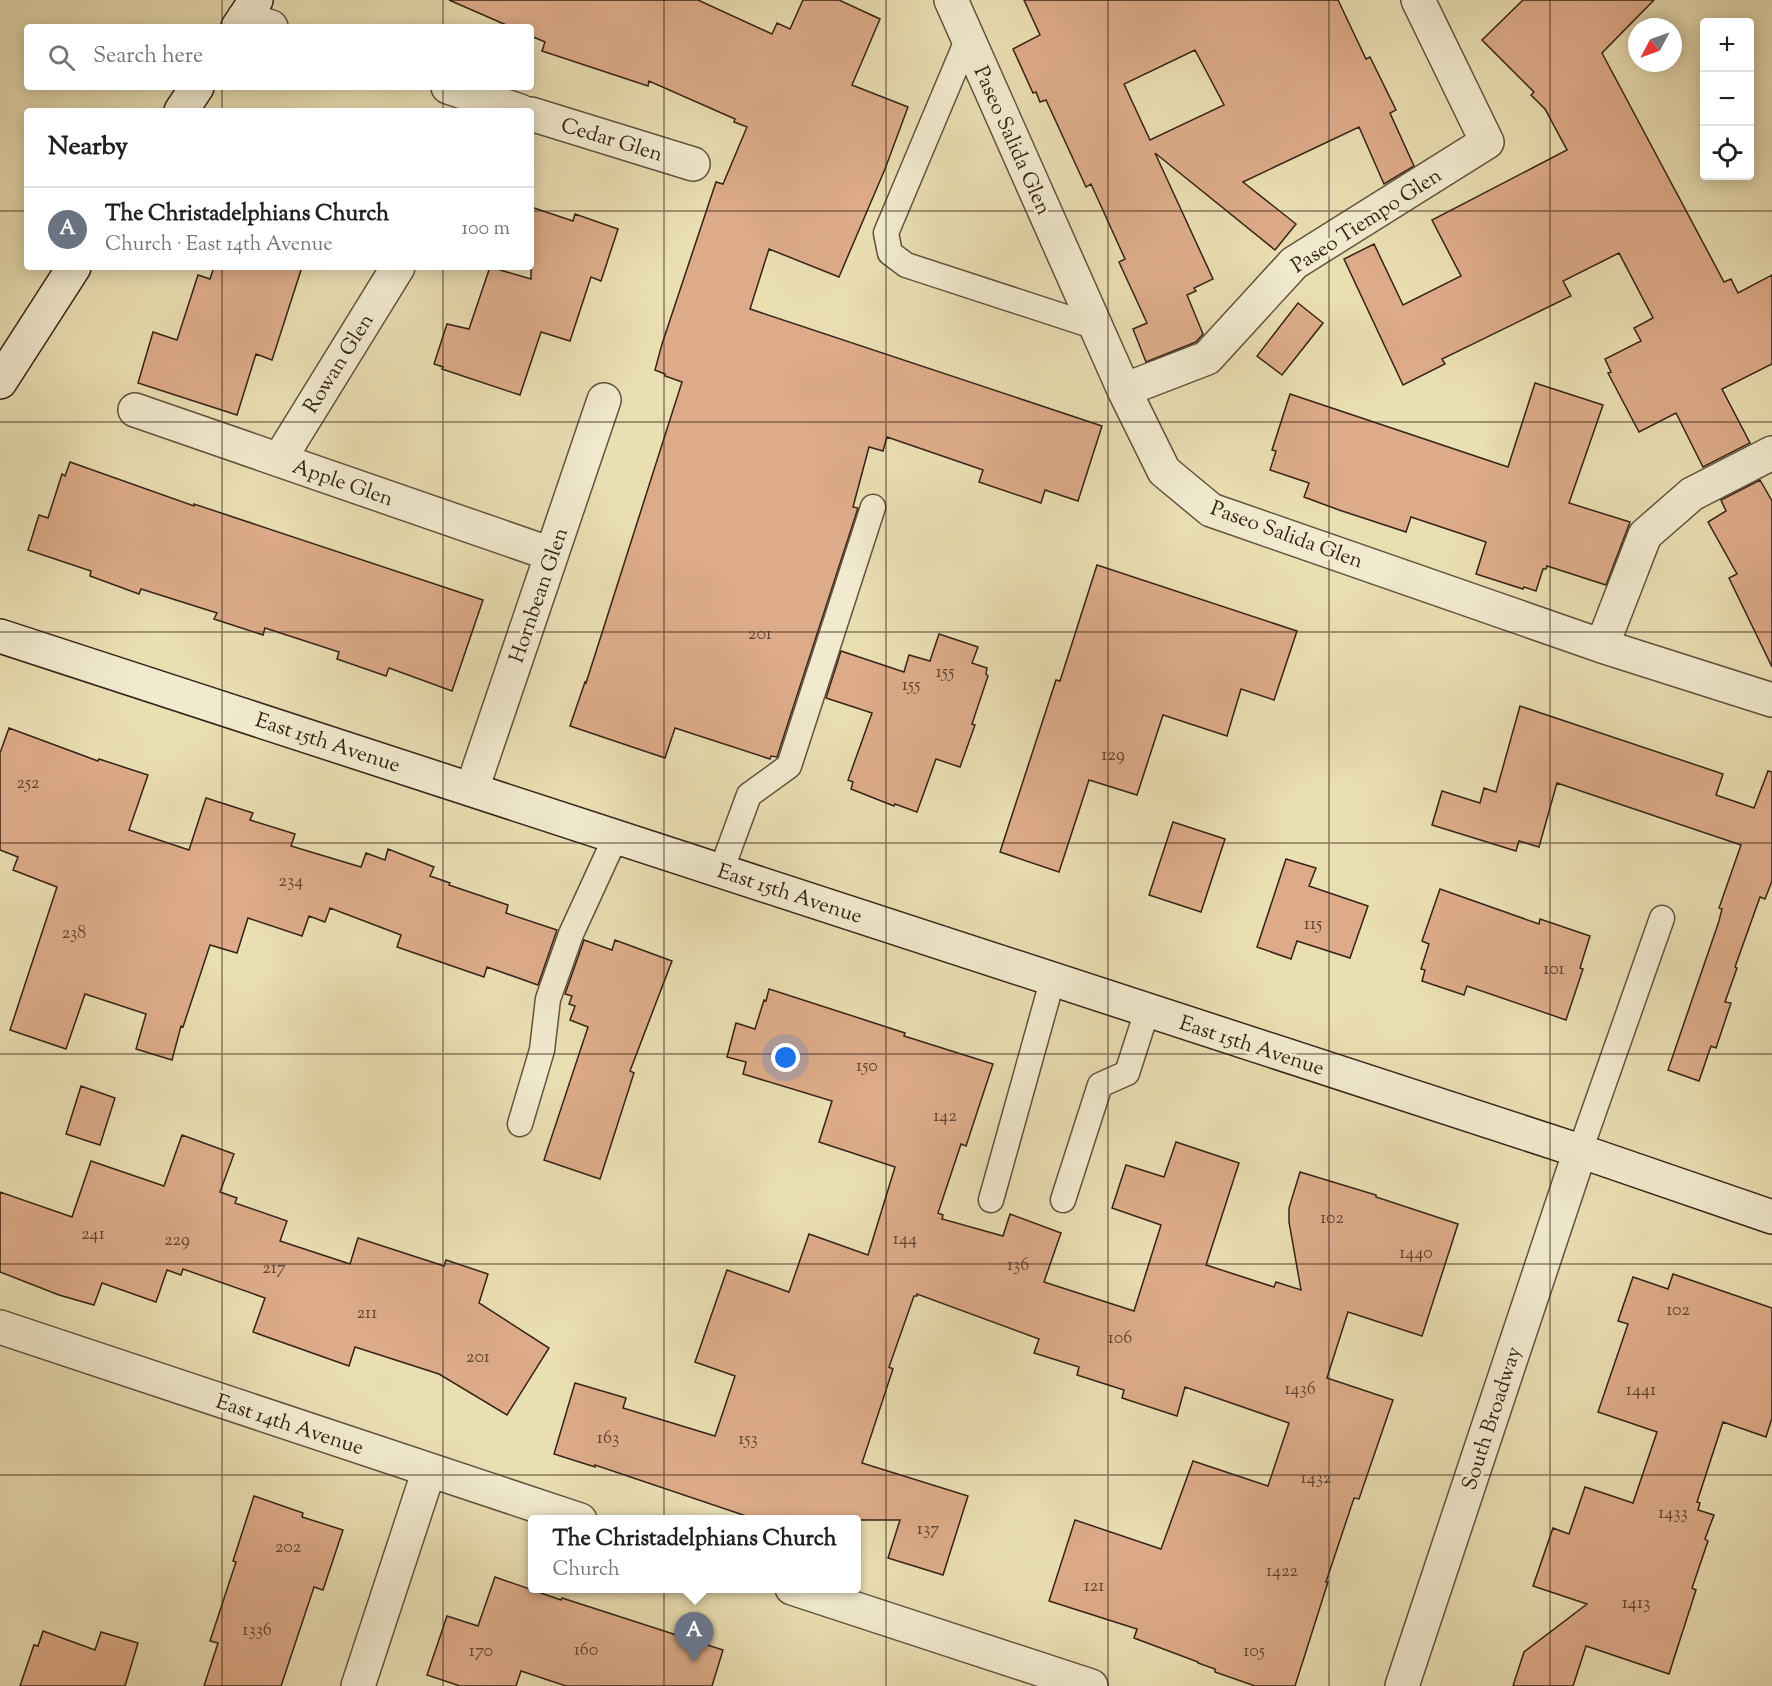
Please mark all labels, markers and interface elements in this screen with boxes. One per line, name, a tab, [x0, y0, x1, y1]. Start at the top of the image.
north arrow	[1628, 18, 1682, 72]
map controls	[1700, 18, 1754, 180]
button: +	[1700, 18, 1754, 72]
search box	[24, 24, 534, 90]
icon: search	[45, 41, 78, 74]
text: Search here	[93, 41, 203, 73]
street label: Paseo Salida Glen	[965, 62, 1057, 220]
button: −	[1700, 72, 1754, 126]
street label: Cedar Glen	[557, 111, 666, 171]
button: locate	[1700, 126, 1754, 180]
text: Nearby	[48, 129, 128, 166]
street label: Paseo Tiempo Glen	[1286, 162, 1448, 282]
text: The Christadelphians Church	[105, 199, 389, 231]
text: A	[59, 215, 76, 244]
text: 100 m	[461, 215, 510, 244]
text: Church · East 14th Avenue	[105, 231, 333, 260]
street label: Rowan Glen	[297, 308, 382, 420]
street label: Apple Glen	[288, 453, 397, 515]
street label: Paseo Salida Glen	[1206, 494, 1367, 577]
street label: Hornbean Glen	[503, 524, 577, 667]
house number: 201	[748, 622, 772, 648]
house number: 155	[936, 660, 954, 686]
house number: 155	[902, 673, 920, 699]
street label: East 15th Avenue	[251, 706, 404, 781]
house number: 129	[1101, 743, 1125, 769]
house number: 252	[16, 771, 40, 797]
street label: East 15th Avenue	[713, 857, 866, 932]
house number: 234	[279, 869, 303, 895]
house number: 115	[1304, 912, 1322, 938]
house number: 238	[62, 921, 86, 947]
house number: 101	[1543, 957, 1565, 983]
street label: East 15th Avenue	[1175, 1009, 1328, 1084]
your location	[771, 1043, 800, 1072]
house number: 150	[856, 1054, 878, 1080]
house number: 142	[933, 1104, 957, 1130]
house number: 102	[1320, 1206, 1344, 1232]
house number: 241	[81, 1222, 105, 1248]
house number: 144	[893, 1227, 917, 1253]
house number: 229	[164, 1228, 190, 1254]
house number: 1440	[1399, 1241, 1433, 1267]
house number: 136	[1007, 1253, 1029, 1279]
house number: 217	[262, 1256, 286, 1282]
house number: 102	[1666, 1298, 1690, 1324]
house number: 211	[357, 1301, 377, 1327]
house number: 106	[1108, 1326, 1132, 1352]
street label: South Broadway	[1456, 1342, 1530, 1494]
house number: 201	[466, 1345, 490, 1371]
house number: 1436	[1284, 1377, 1316, 1403]
house number: 1441	[1626, 1378, 1656, 1404]
street label: East 14th Avenue	[212, 1388, 367, 1464]
house number: 163	[597, 1426, 619, 1452]
house number: 153	[738, 1427, 758, 1453]
house number: 1432	[1301, 1466, 1332, 1492]
house number: 1433	[1658, 1501, 1688, 1527]
popup	[528, 1515, 861, 1593]
house number: 137	[917, 1517, 939, 1543]
text: The Christadelphians Church	[552, 1524, 837, 1556]
house number: 202	[275, 1535, 302, 1561]
text: Church	[552, 1556, 620, 1585]
house number: 1422	[1266, 1559, 1299, 1585]
house number: 121	[1084, 1574, 1104, 1600]
house number: 1413	[1622, 1591, 1650, 1617]
pin: A	[674, 1612, 714, 1662]
house number: 1336	[242, 1618, 272, 1644]
house number: 160	[574, 1638, 598, 1664]
house number: 170	[469, 1639, 493, 1665]
house number: 105	[1243, 1639, 1265, 1665]

